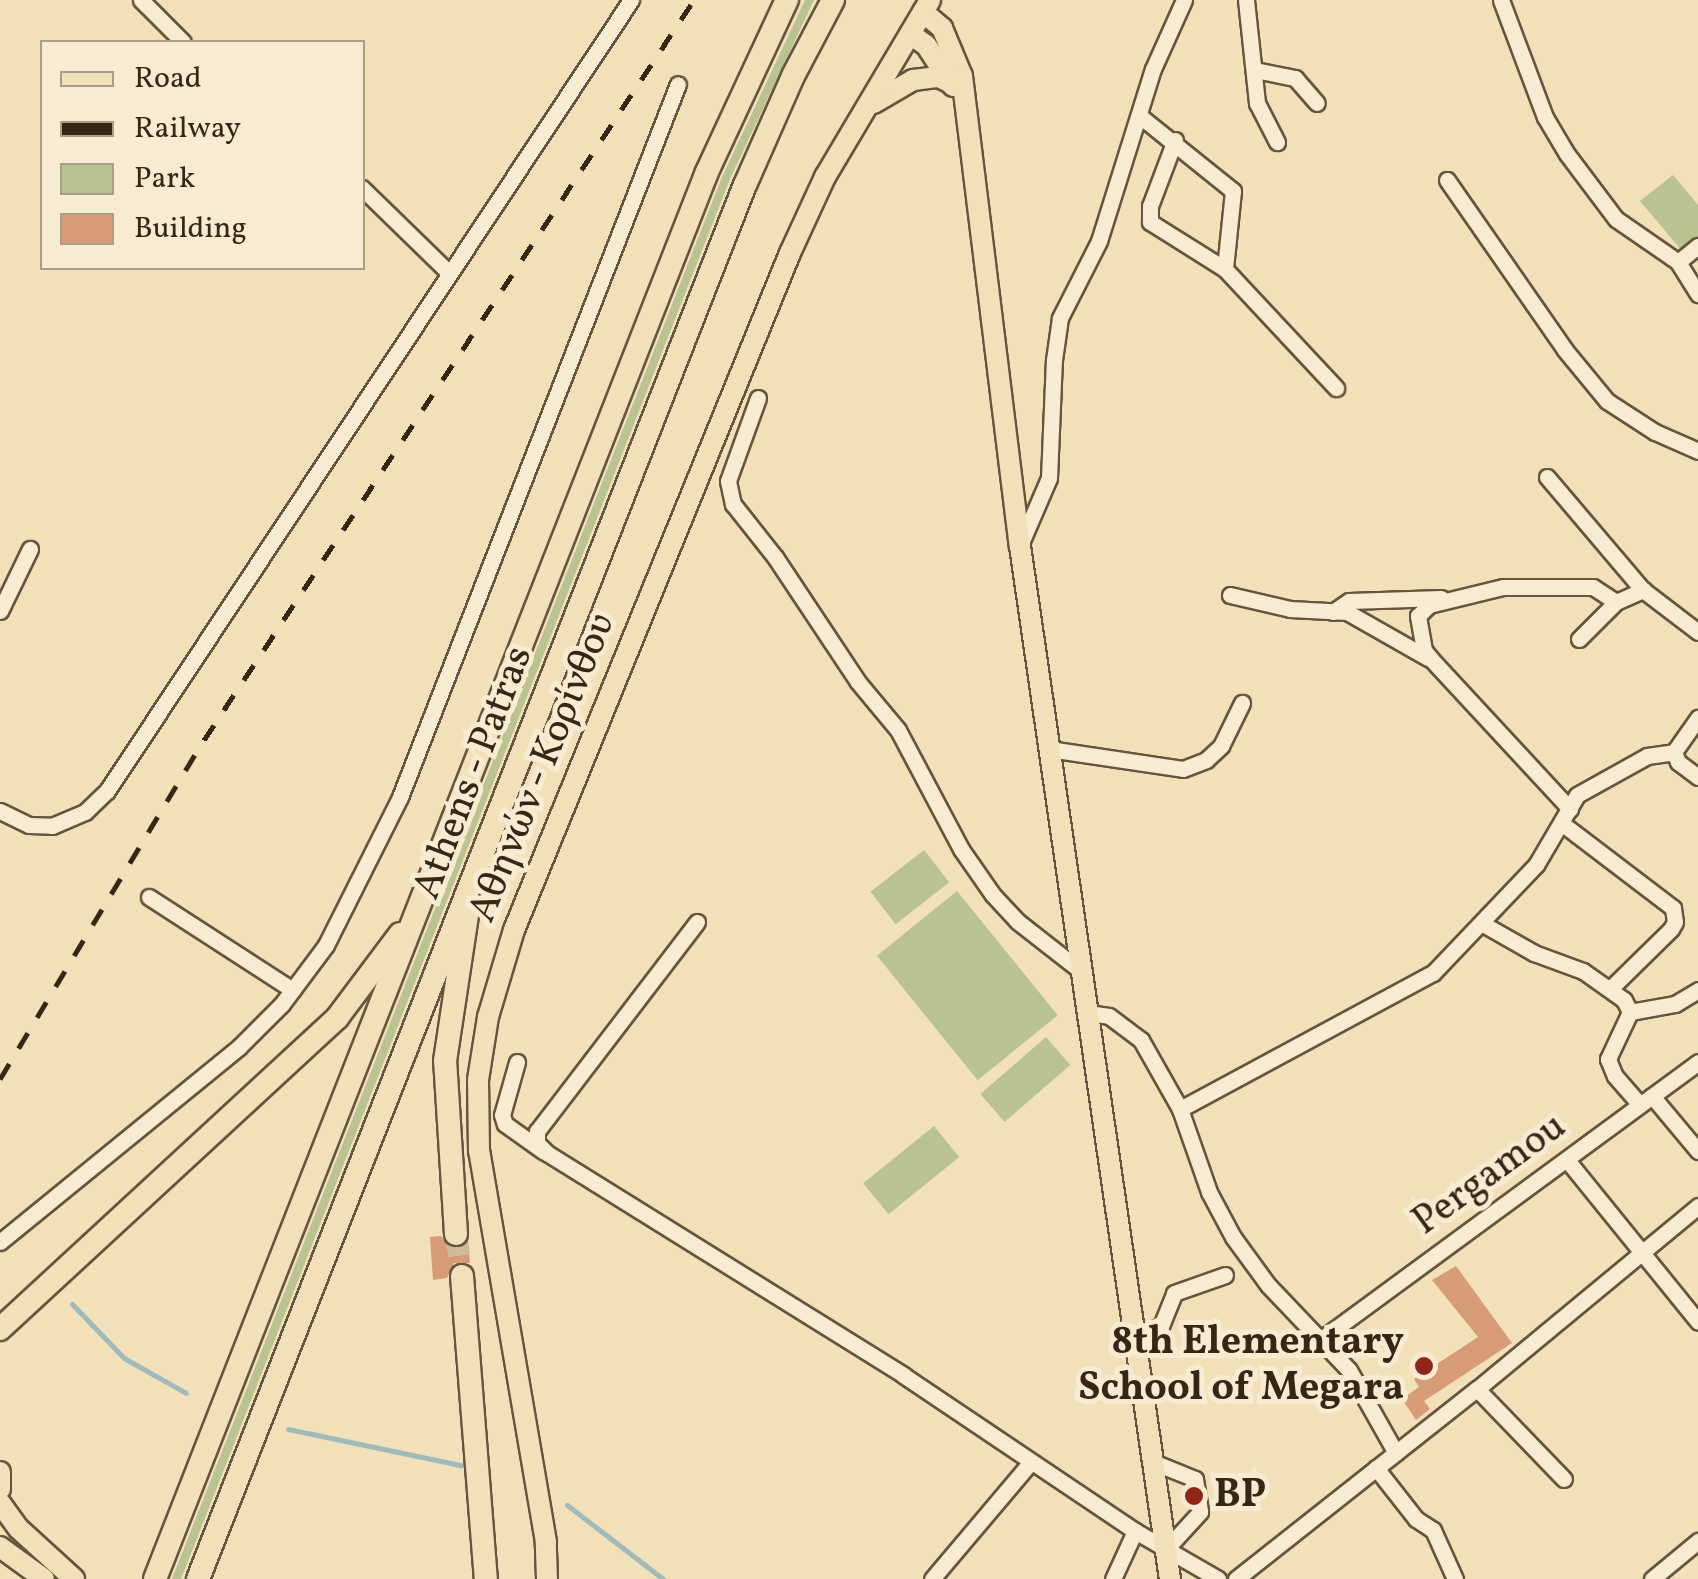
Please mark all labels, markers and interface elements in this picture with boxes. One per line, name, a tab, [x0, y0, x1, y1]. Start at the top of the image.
legend	[40, 40, 365, 270]
text: Road	[134, 58, 202, 100]
text: Railway	[134, 108, 241, 150]
text: Park	[134, 158, 195, 200]
text: Building	[134, 208, 247, 250]
street label: Αθηνών - Κορίνθου	[459, 605, 627, 931]
street label: Athens - Patras	[403, 639, 545, 907]
street label: Pergamou	[1404, 1103, 1576, 1247]
place label: 8th Elementary School of Megara	[1081, 1319, 1404, 1413]
marker: 8th Elementary School of Megara	[1413, 1355, 1435, 1377]
place label: BP	[1214, 1472, 1266, 1520]
marker: BP	[1183, 1485, 1205, 1507]

